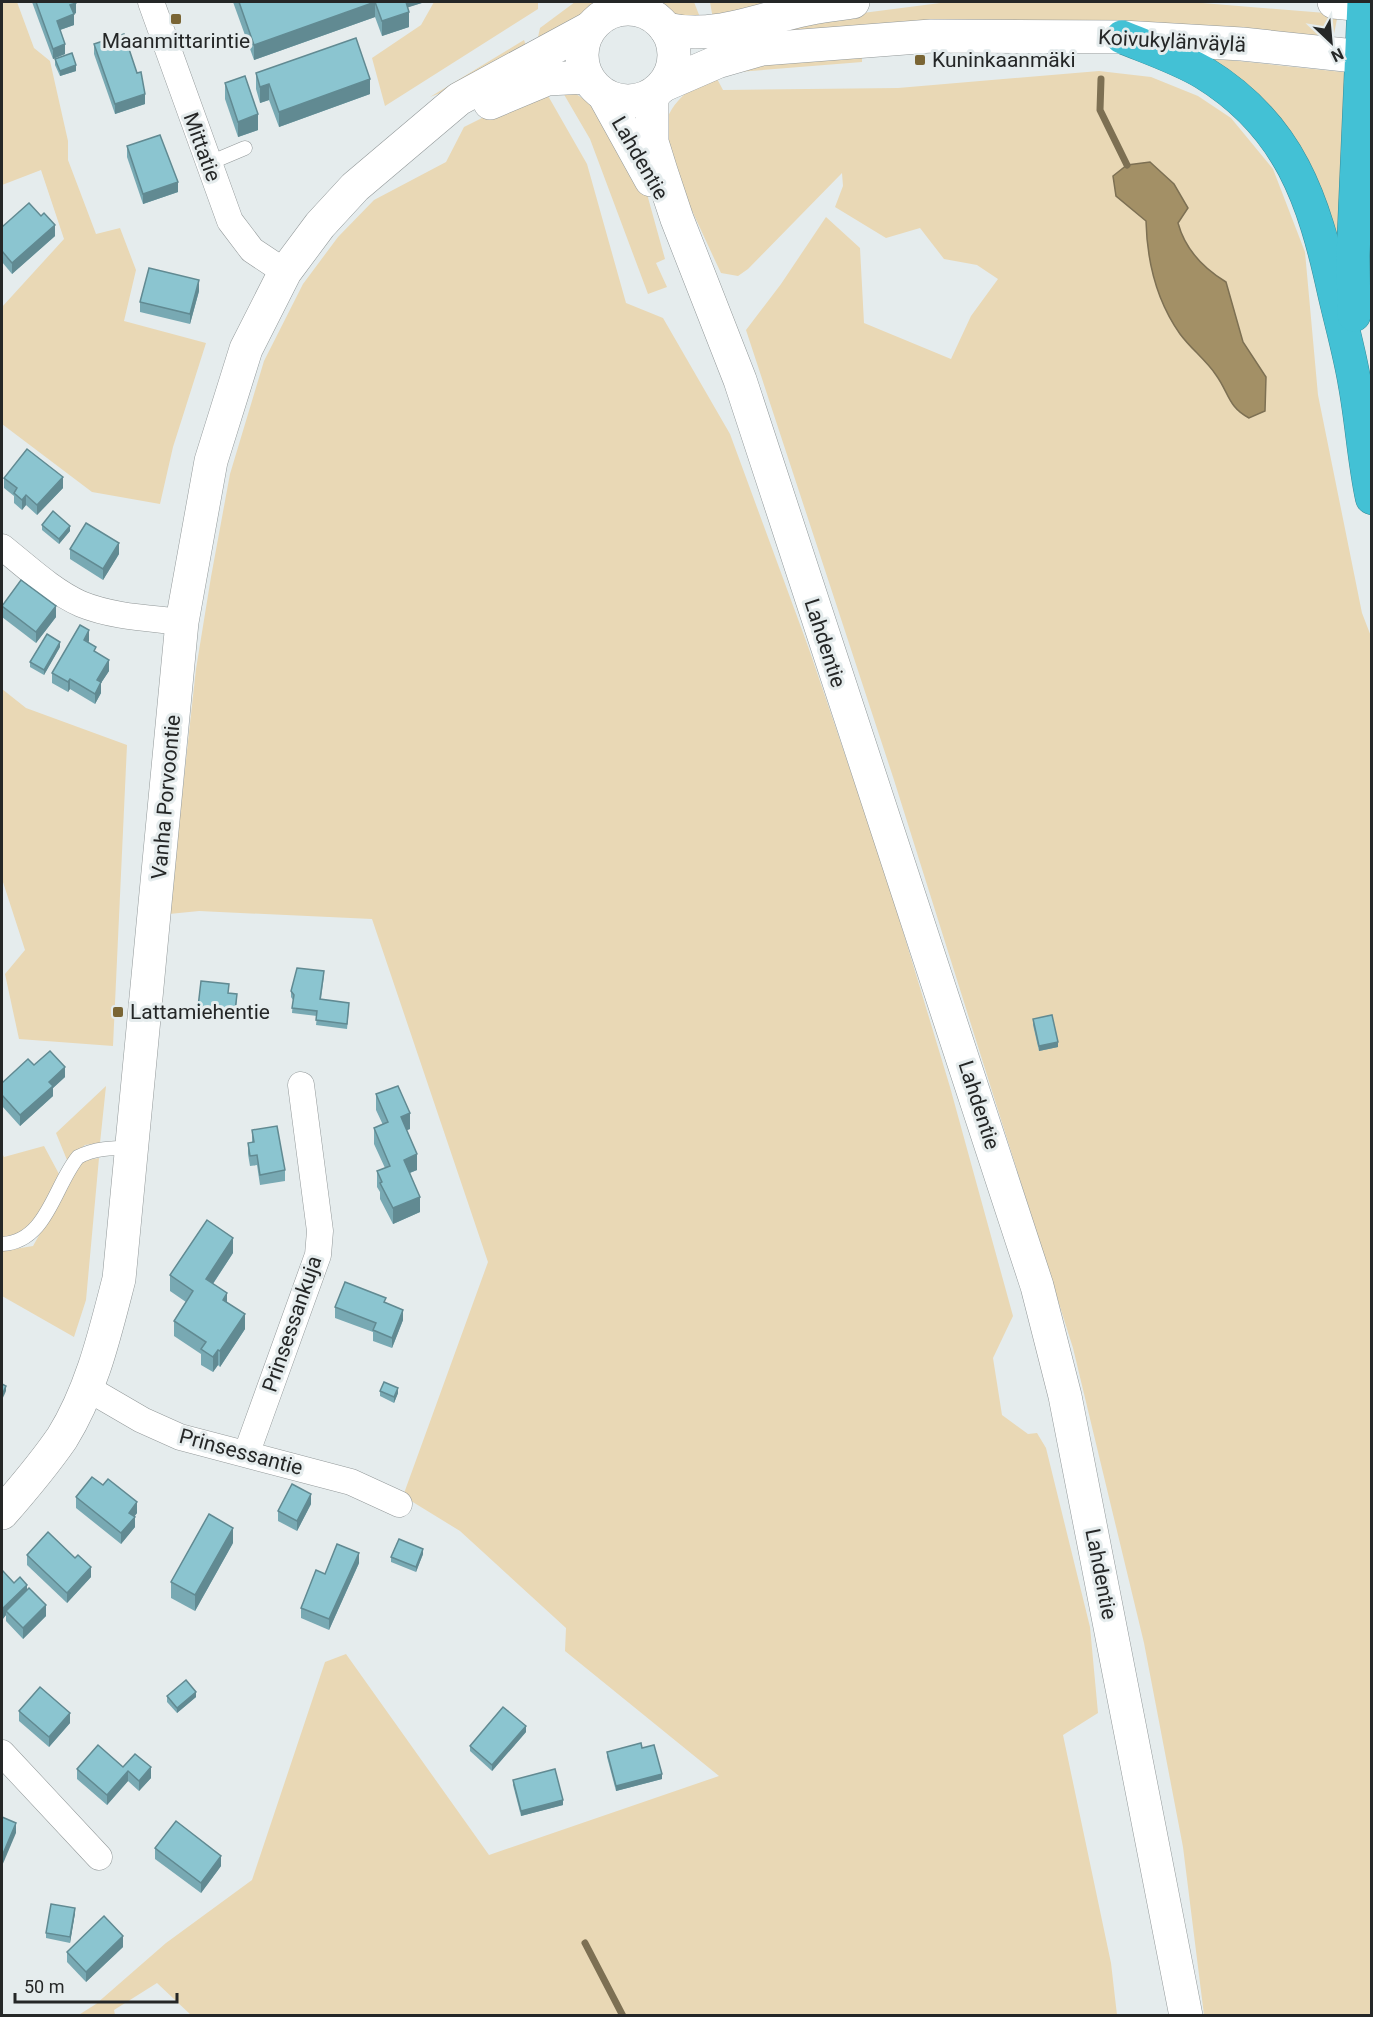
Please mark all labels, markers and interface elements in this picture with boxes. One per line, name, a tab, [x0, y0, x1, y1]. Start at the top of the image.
marker: Maanmittarintie	[169, 12, 183, 26]
north arrow	[1301, 12, 1361, 72]
street label: Koivukylänväylä	[1097, 25, 1247, 57]
place label: Maanmittarintie	[102, 29, 250, 53]
text: N	[1328, 44, 1347, 66]
place label: Kuninkaanmäki	[932, 48, 1076, 72]
marker: Kuninkaanmäki	[913, 53, 927, 67]
street label: Mittatie	[178, 109, 226, 185]
street label: Lahdentie	[607, 112, 673, 204]
street label: Lahdentie	[799, 596, 851, 690]
street label: Vanha Porvoontie	[147, 714, 185, 880]
place label: Lattamiehentie	[130, 1000, 270, 1024]
marker: Lattamiehentie	[111, 1005, 125, 1019]
street label: Lahdentie	[953, 1058, 1005, 1152]
street label: Prinsessankuja	[257, 1253, 327, 1395]
street label: Prinsessantie	[177, 1424, 305, 1480]
street label: Lahdentie	[1080, 1527, 1122, 1621]
scale bar	[15, 1966, 177, 2004]
text: 50 m	[24, 1976, 64, 1997]

